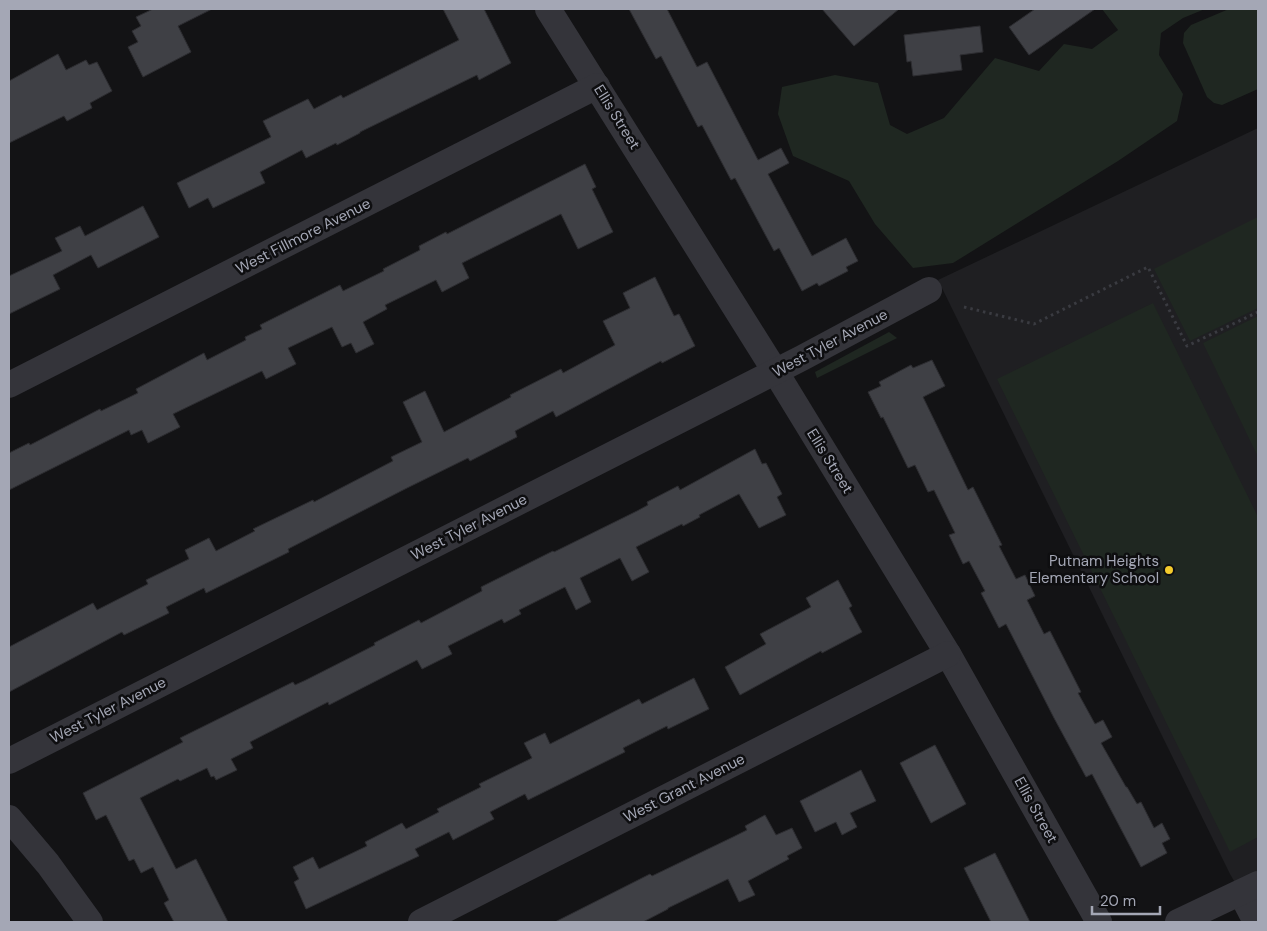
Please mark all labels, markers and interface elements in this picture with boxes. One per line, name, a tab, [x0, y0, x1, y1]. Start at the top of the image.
street label: Ellis Street	[589, 81, 645, 153]
street label: West Fillmore Avenue	[232, 193, 374, 279]
street label: West Tyler Avenue	[769, 304, 891, 382]
street label: Ellis Street	[802, 425, 858, 497]
street label: West Tyler Avenue	[408, 489, 530, 565]
place label: Putnam Heights Elementary School	[1029, 551, 1159, 588]
marker: Putnam Heights Elementary School	[1163, 564, 1175, 576]
street label: West Tyler Avenue	[47, 672, 169, 748]
street label: West Grant Avenue	[620, 749, 748, 827]
street label: Ellis Street	[1010, 773, 1062, 847]
scale bar	[1092, 884, 1160, 916]
text: 20 m	[1100, 891, 1136, 911]

